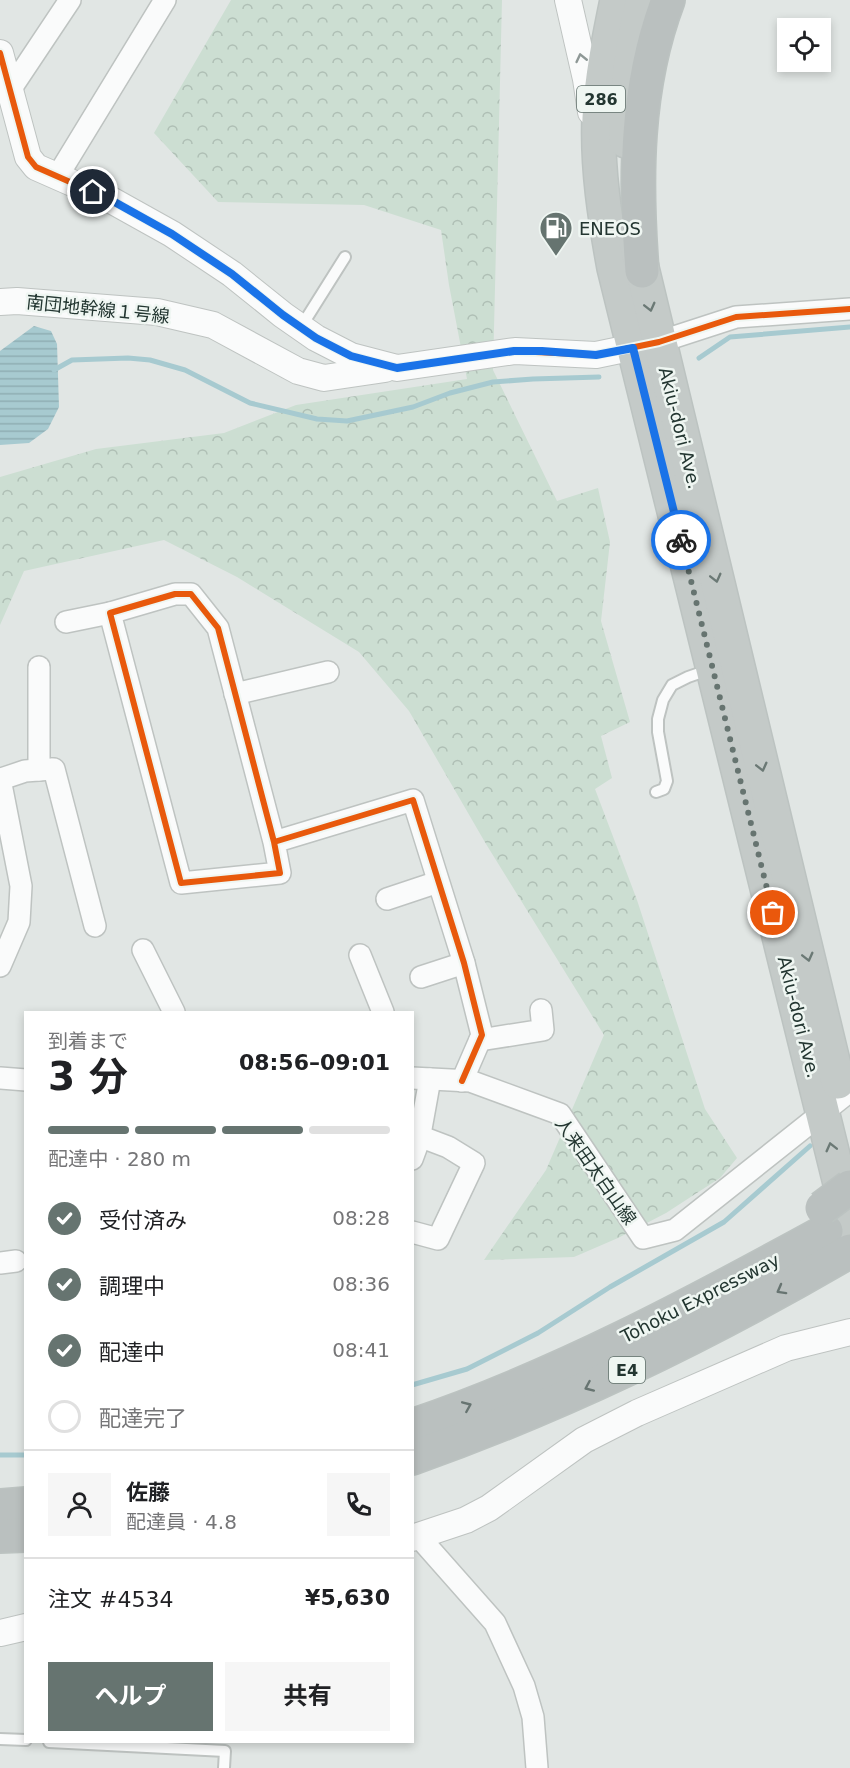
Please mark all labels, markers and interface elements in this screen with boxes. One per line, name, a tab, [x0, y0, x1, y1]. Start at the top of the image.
map controls	[777, 18, 831, 72]
button: locate	[777, 18, 831, 72]
one-way arrow	[576, 53, 589, 63]
road number: 286	[577, 86, 625, 112]
pin	[67, 166, 118, 217]
icon: home	[76, 175, 109, 208]
fuel station icon: ENEOS	[538, 210, 574, 257]
place label: ENEOS	[579, 218, 641, 239]
street label: 南団地幹線１号線	[25, 291, 171, 327]
one-way arrow	[643, 302, 656, 312]
street label: Akiu-dori Ave.	[655, 365, 705, 491]
courier	[651, 510, 711, 570]
icon: bike	[665, 524, 698, 557]
one-way arrow	[709, 573, 722, 583]
one-way arrow	[755, 762, 768, 772]
pin	[747, 887, 798, 938]
icon: bag	[756, 896, 789, 929]
one-way arrow	[801, 952, 814, 962]
street label: Akiu-dori Ave.	[774, 954, 824, 1080]
text: 到着まで	[48, 1029, 128, 1053]
text: 08:56–09:01	[239, 1050, 390, 1075]
text: 3 分	[48, 1054, 128, 1099]
street label: 人来田太白山線	[551, 1113, 641, 1229]
one-way arrow	[825, 1142, 838, 1152]
text: 配達中 · 280 m	[48, 1147, 191, 1171]
icon: check	[48, 1202, 81, 1235]
text: 08:28	[332, 1206, 390, 1230]
text: 受付済み	[99, 1208, 187, 1233]
street label: Tohoku Expressway	[616, 1249, 783, 1348]
icon: check	[48, 1268, 81, 1301]
text: 08:36	[332, 1272, 390, 1296]
text: 調理中	[99, 1274, 165, 1299]
one-way arrow	[777, 1283, 788, 1294]
icon: check	[48, 1334, 81, 1367]
text: 08:41	[332, 1338, 390, 1362]
text: 配達中	[99, 1340, 165, 1365]
road number: E4	[609, 1357, 645, 1383]
one-way arrow	[584, 1380, 595, 1392]
one-way arrow	[461, 1401, 472, 1413]
text: 配達完了	[99, 1406, 187, 1431]
button: person	[48, 1473, 111, 1536]
button: phone	[327, 1473, 390, 1536]
text: 佐藤	[126, 1480, 170, 1505]
text: 配達員 · 4.8	[126, 1510, 237, 1534]
text: ¥5,630	[305, 1585, 390, 1610]
text: 注文 #4534	[48, 1587, 173, 1612]
button: ヘルプ	[48, 1662, 213, 1731]
button: 共有	[225, 1662, 390, 1731]

